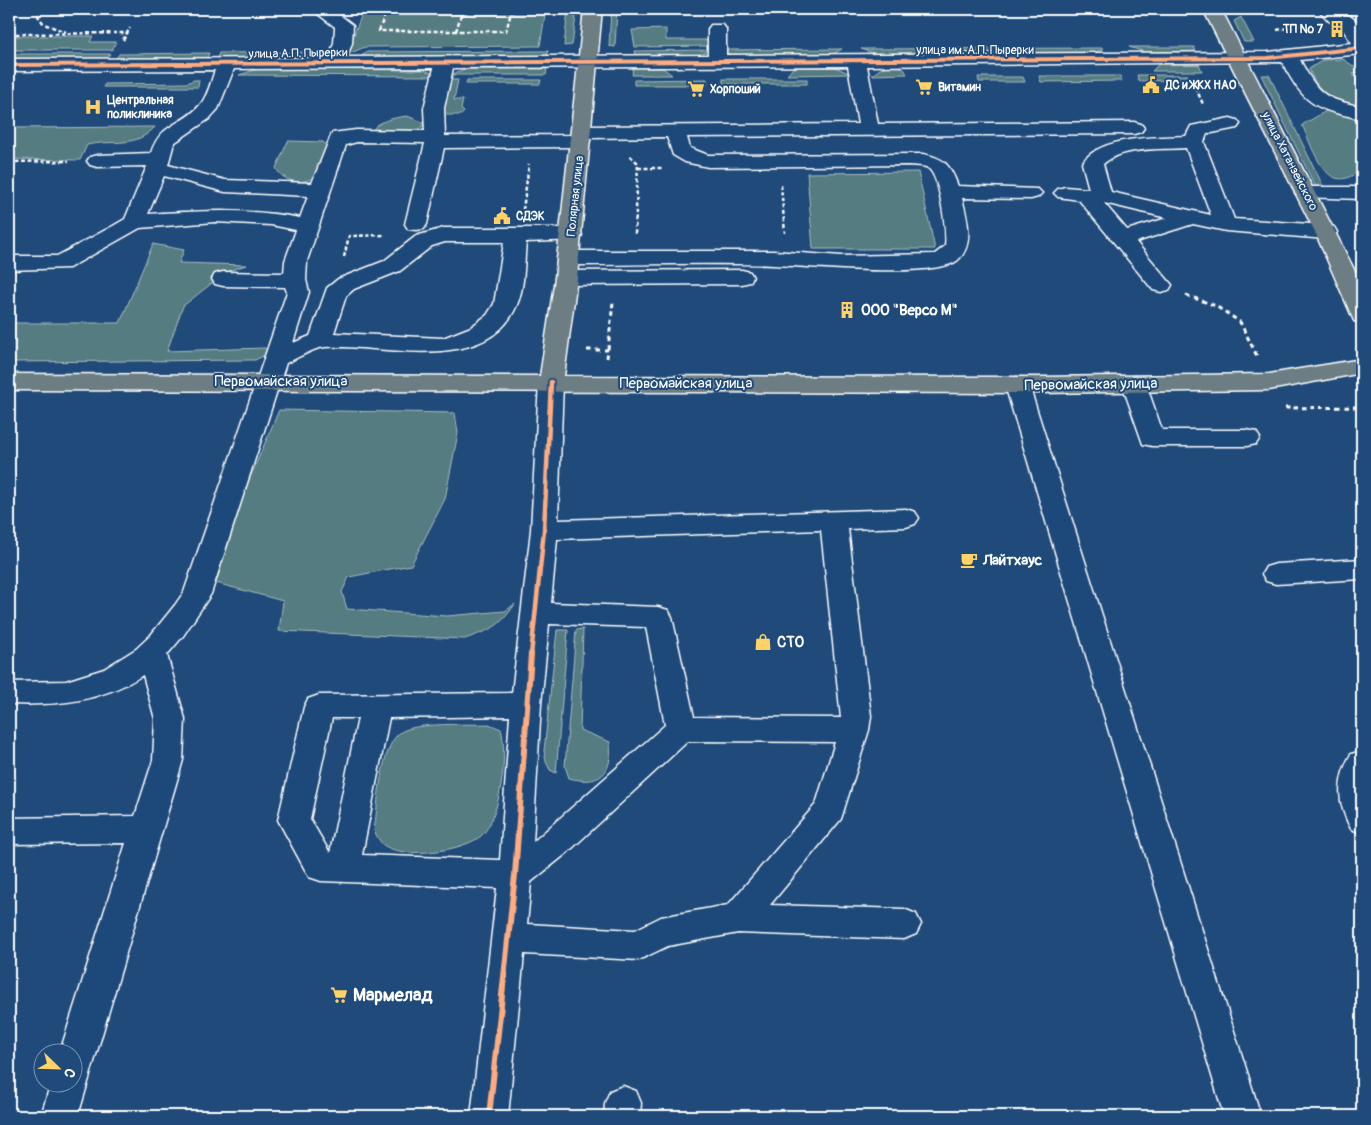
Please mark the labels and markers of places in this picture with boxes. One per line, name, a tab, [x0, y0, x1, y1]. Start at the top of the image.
building icon: ТП № 7	[1327, 19, 1347, 39]
place label: ТП № 7	[1282, 22, 1324, 37]
public building icon: ДС и ЖКХ НАО	[1141, 75, 1161, 95]
supermarket icon: Витамин	[914, 77, 934, 97]
place label: ДС и ЖКХ НАО	[1164, 78, 1237, 93]
supermarket icon: Хорпоший	[686, 79, 706, 99]
place label: Витамин	[938, 80, 981, 95]
place label: Хорпоший	[710, 82, 761, 97]
place label: Центральная поликлиника	[107, 93, 174, 122]
hospital icon: Центральная поликлиника	[83, 97, 103, 117]
public building icon: СДЭК	[492, 206, 512, 226]
place label: СДЭК	[516, 209, 545, 224]
building icon: ООО "Версо М"	[837, 300, 857, 320]
place label: ООО "Версо М"	[861, 301, 958, 320]
cafe icon: Лайтхаус	[959, 550, 979, 570]
place label: Лайтхаус	[982, 551, 1043, 570]
shop icon: СТО	[753, 632, 773, 652]
place label: СТО	[777, 633, 805, 652]
place label: Мармелад	[353, 984, 432, 1007]
supermarket icon: Мармелад	[329, 985, 349, 1005]

